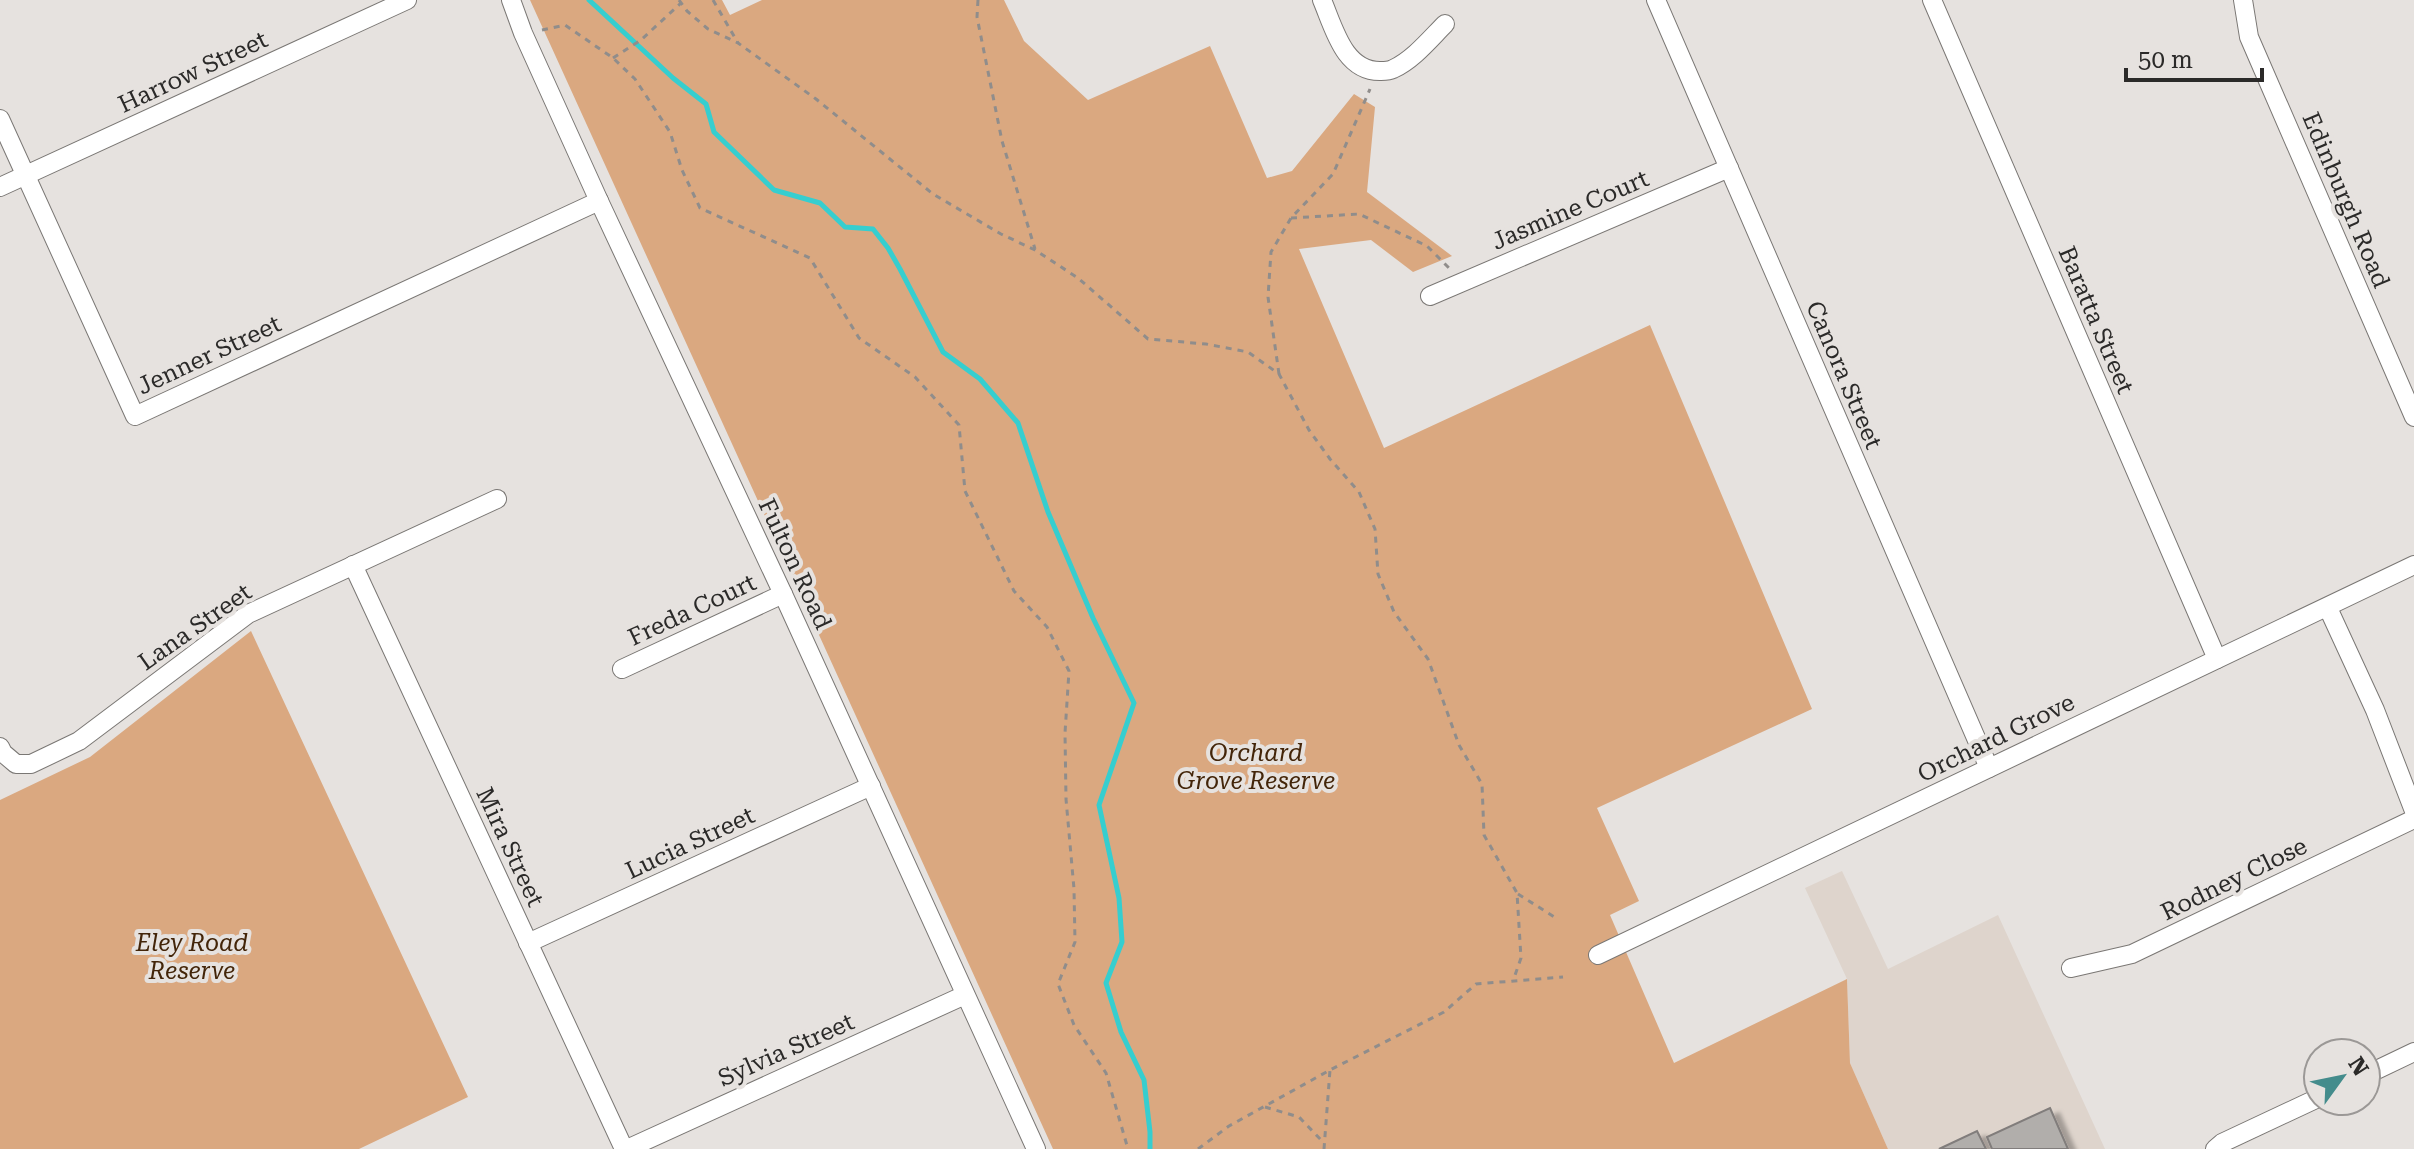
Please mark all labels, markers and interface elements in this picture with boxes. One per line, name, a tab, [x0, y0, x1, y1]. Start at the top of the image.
street label: Harrow Street	[114, 25, 272, 119]
scale bar	[2126, 32, 2262, 82]
text: 50 m	[2138, 46, 2193, 74]
street label: Edinburgh Road	[2296, 108, 2396, 292]
street label: Jasmine Court	[1487, 164, 1653, 256]
street label: Baratta Street	[2052, 242, 2140, 398]
street label: Canora Street	[1800, 297, 1888, 453]
street label: Jenner Street	[133, 309, 285, 401]
street label: Fulton Road	[753, 494, 837, 634]
street label: Freda Court	[624, 568, 760, 652]
street label: Lana Street	[133, 578, 257, 676]
street label: Orchard Grove	[1913, 688, 2079, 788]
park label: Orchard Grove Reserve	[1177, 739, 1335, 795]
street label: Mira Street	[470, 783, 550, 911]
street label: Lucia Street	[621, 801, 759, 885]
street label: Rodney Close	[2156, 832, 2312, 926]
park label: Eley Road Reserve	[135, 929, 248, 985]
street label: Sylvia Street	[714, 1008, 858, 1092]
north arrow	[2302, 1037, 2382, 1117]
text: N	[2343, 1052, 2373, 1080]

